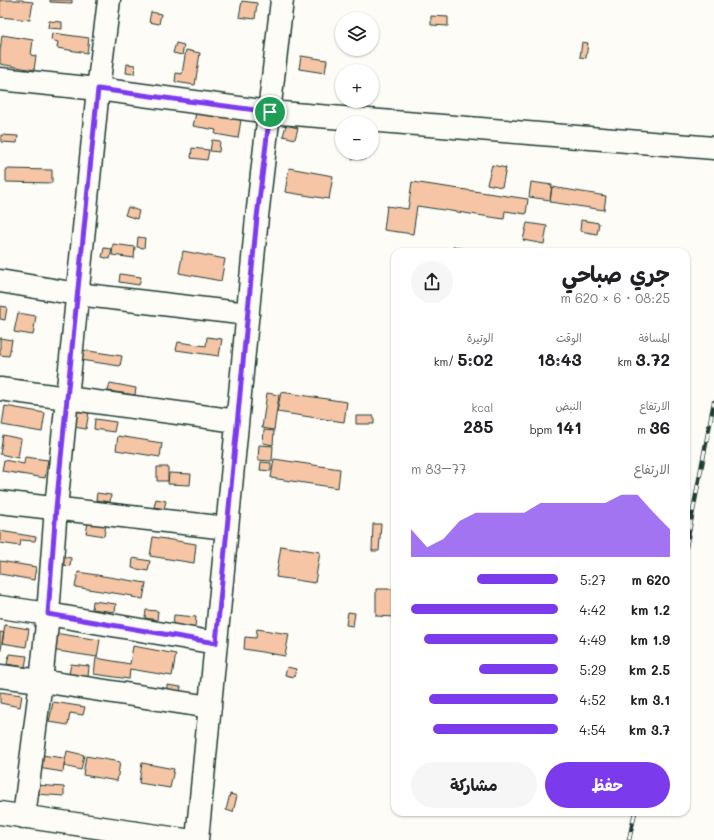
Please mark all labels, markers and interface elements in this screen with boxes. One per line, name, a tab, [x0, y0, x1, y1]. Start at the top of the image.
map controls	[335, 12, 379, 160]
button: layers	[335, 12, 379, 56]
button: +	[335, 64, 379, 108]
pin	[253, 95, 287, 129]
icon: arrive	[259, 101, 281, 123]
button: −	[335, 116, 379, 160]
text: جري صباحي	[562, 259, 670, 288]
button: share	[411, 261, 453, 303]
text: 08:25 · 6 × 620 m	[560, 289, 670, 306]
text: الوتيرة	[467, 330, 493, 345]
text: الوقت	[556, 330, 582, 345]
text: المسافة	[639, 330, 670, 345]
text: 5:02	[458, 348, 493, 370]
text: 18:43	[537, 348, 582, 370]
text: 3.72	[636, 348, 670, 370]
text: /km	[434, 354, 458, 369]
text: km	[617, 354, 636, 369]
text: النبض	[555, 398, 582, 413]
text: الارتفاع	[639, 398, 670, 413]
text: kcal	[471, 400, 493, 415]
text: 285	[463, 415, 493, 437]
text: 141	[556, 416, 582, 438]
text: 36	[650, 416, 670, 438]
text: bpm	[530, 422, 556, 437]
text: m	[637, 422, 650, 437]
text: 77–83 m	[411, 460, 466, 477]
text: الارتفاع	[634, 460, 670, 477]
text: 5:27	[580, 571, 606, 588]
text: 620 m	[631, 571, 670, 588]
text: 4:42	[579, 601, 606, 618]
text: 1.2 km	[631, 601, 670, 618]
text: 4:49	[579, 631, 606, 648]
text: 1.9 km	[630, 631, 670, 648]
text: 5:29	[579, 661, 606, 678]
text: 2.5 km	[629, 661, 670, 678]
text: 4:52	[580, 691, 606, 708]
text: 3.1 km	[630, 691, 670, 708]
text: 4:54	[579, 721, 606, 738]
text: 3.7 km	[629, 721, 670, 738]
button: مشاركة	[411, 762, 537, 808]
button: حفظ	[545, 762, 670, 808]

